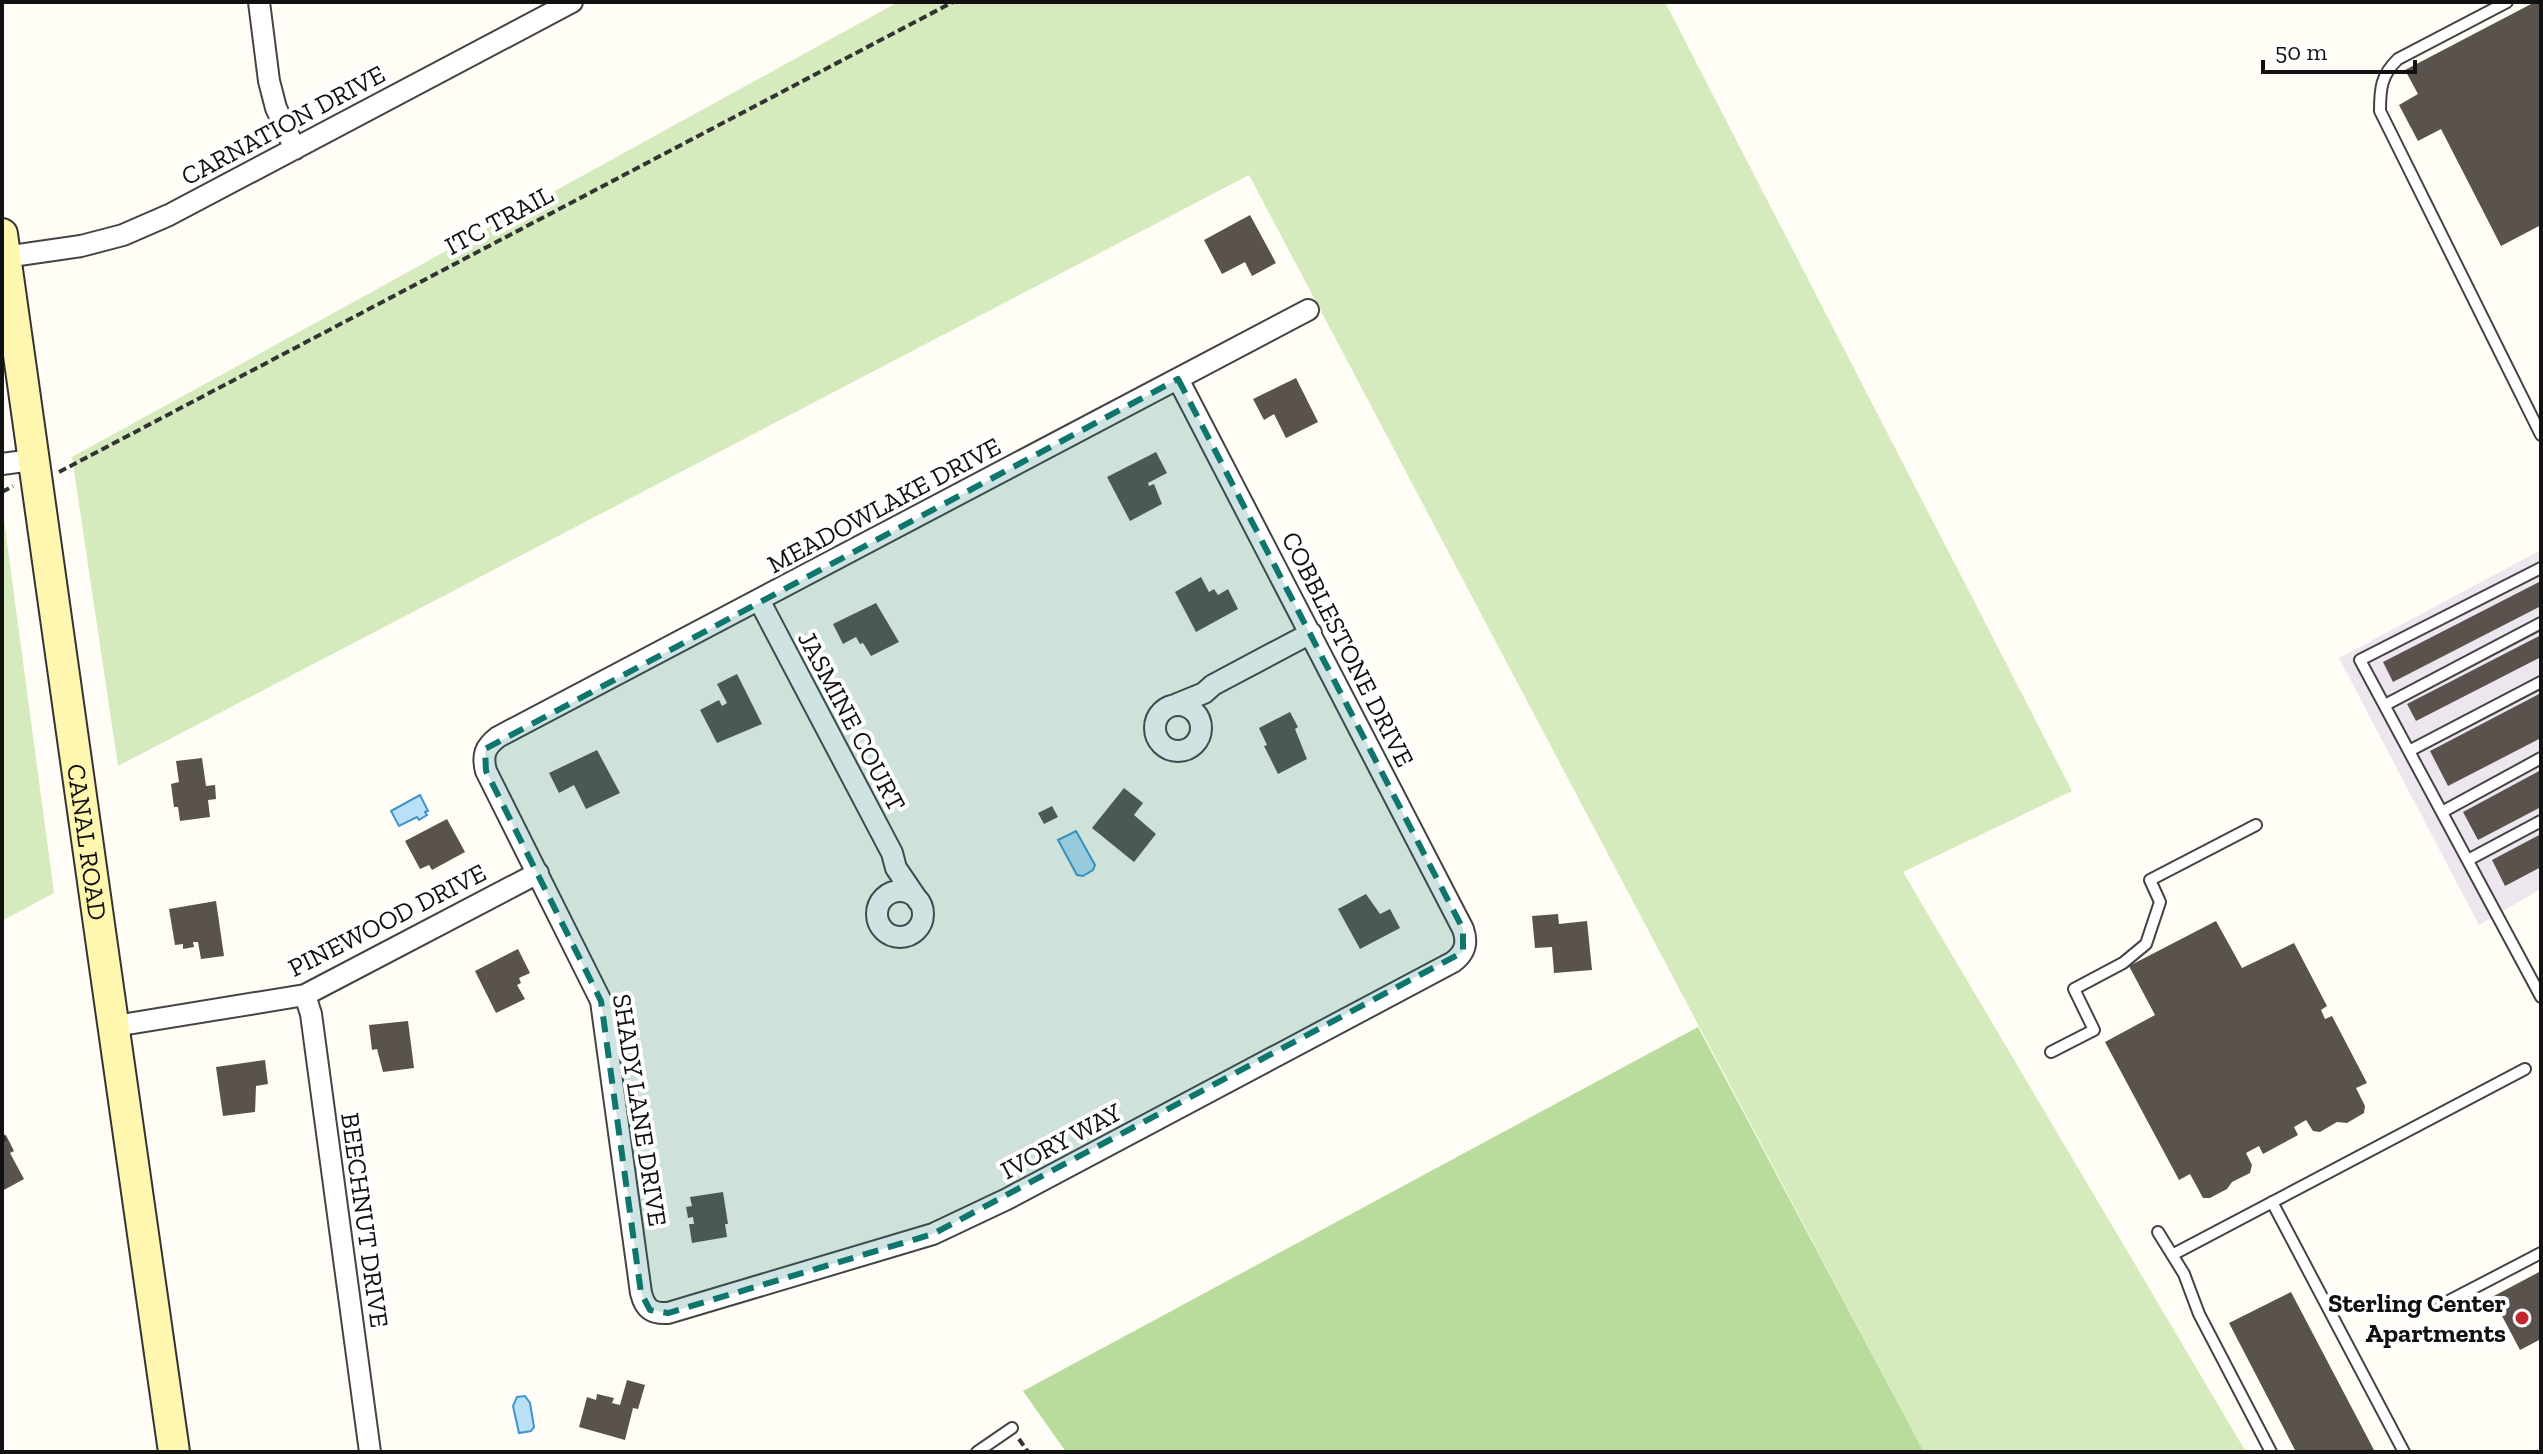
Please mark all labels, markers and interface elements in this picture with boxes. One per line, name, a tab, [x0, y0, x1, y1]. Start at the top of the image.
scale bar	[2263, 24, 2415, 74]
text: 50 m	[2275, 37, 2328, 66]
street label: CARNATION DRIVE	[176, 58, 390, 192]
street label: ITC TRAIL	[439, 178, 559, 262]
street label: MEADOWLAKE DRIVE	[762, 430, 1006, 580]
street label: COBBLESTONE DRIVE	[1275, 526, 1421, 772]
street label: JASMINE COURT	[791, 625, 913, 817]
street label: CANAL ROAD	[60, 762, 114, 923]
street label: PINEWOOD DRIVE	[283, 856, 491, 984]
street label: SHADY LANE DRIVE	[606, 992, 674, 1228]
street label: IVORY WAY	[995, 1096, 1127, 1186]
street label: BEECHNUT DRIVE	[334, 1110, 396, 1330]
place label: Sterling Center Apartments	[2328, 1287, 2506, 1349]
marker: Sterling Center Apartments	[2513, 1309, 2531, 1327]

